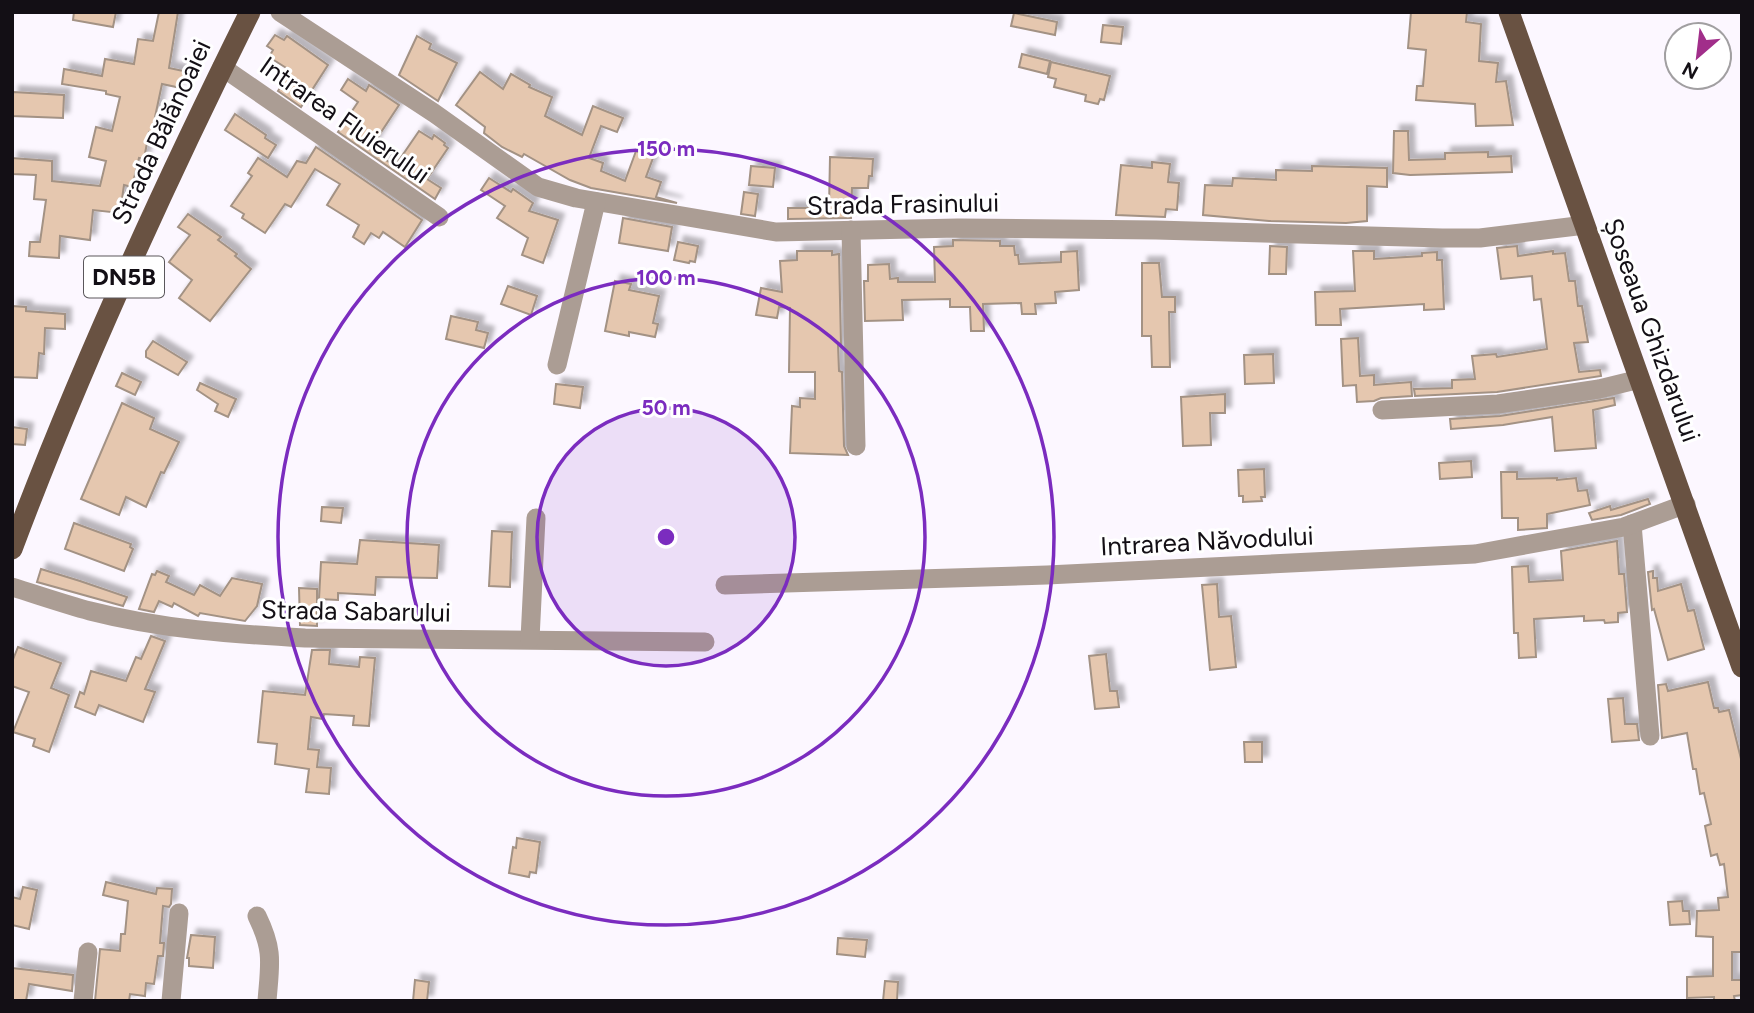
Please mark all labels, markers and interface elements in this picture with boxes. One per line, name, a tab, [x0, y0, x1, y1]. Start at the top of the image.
north arrow	[1663, 21, 1733, 91]
street label: Strada Bălănoaiei	[104, 35, 218, 229]
street label: Intrarea Fluierului	[254, 49, 436, 191]
text: N	[1678, 57, 1702, 84]
text: 150 m	[637, 136, 695, 161]
street label: Strada Frasinului	[807, 186, 999, 222]
street label: Șoseaua Ghizdarului	[1597, 214, 1707, 446]
road number: DN5B	[84, 256, 164, 298]
text: 100 m	[636, 265, 696, 290]
text: 50 m	[641, 395, 691, 420]
street label: Intrarea Năvodului	[1100, 519, 1314, 563]
centre of rings	[654, 525, 678, 549]
street label: Strada Sabarului	[261, 593, 451, 629]

